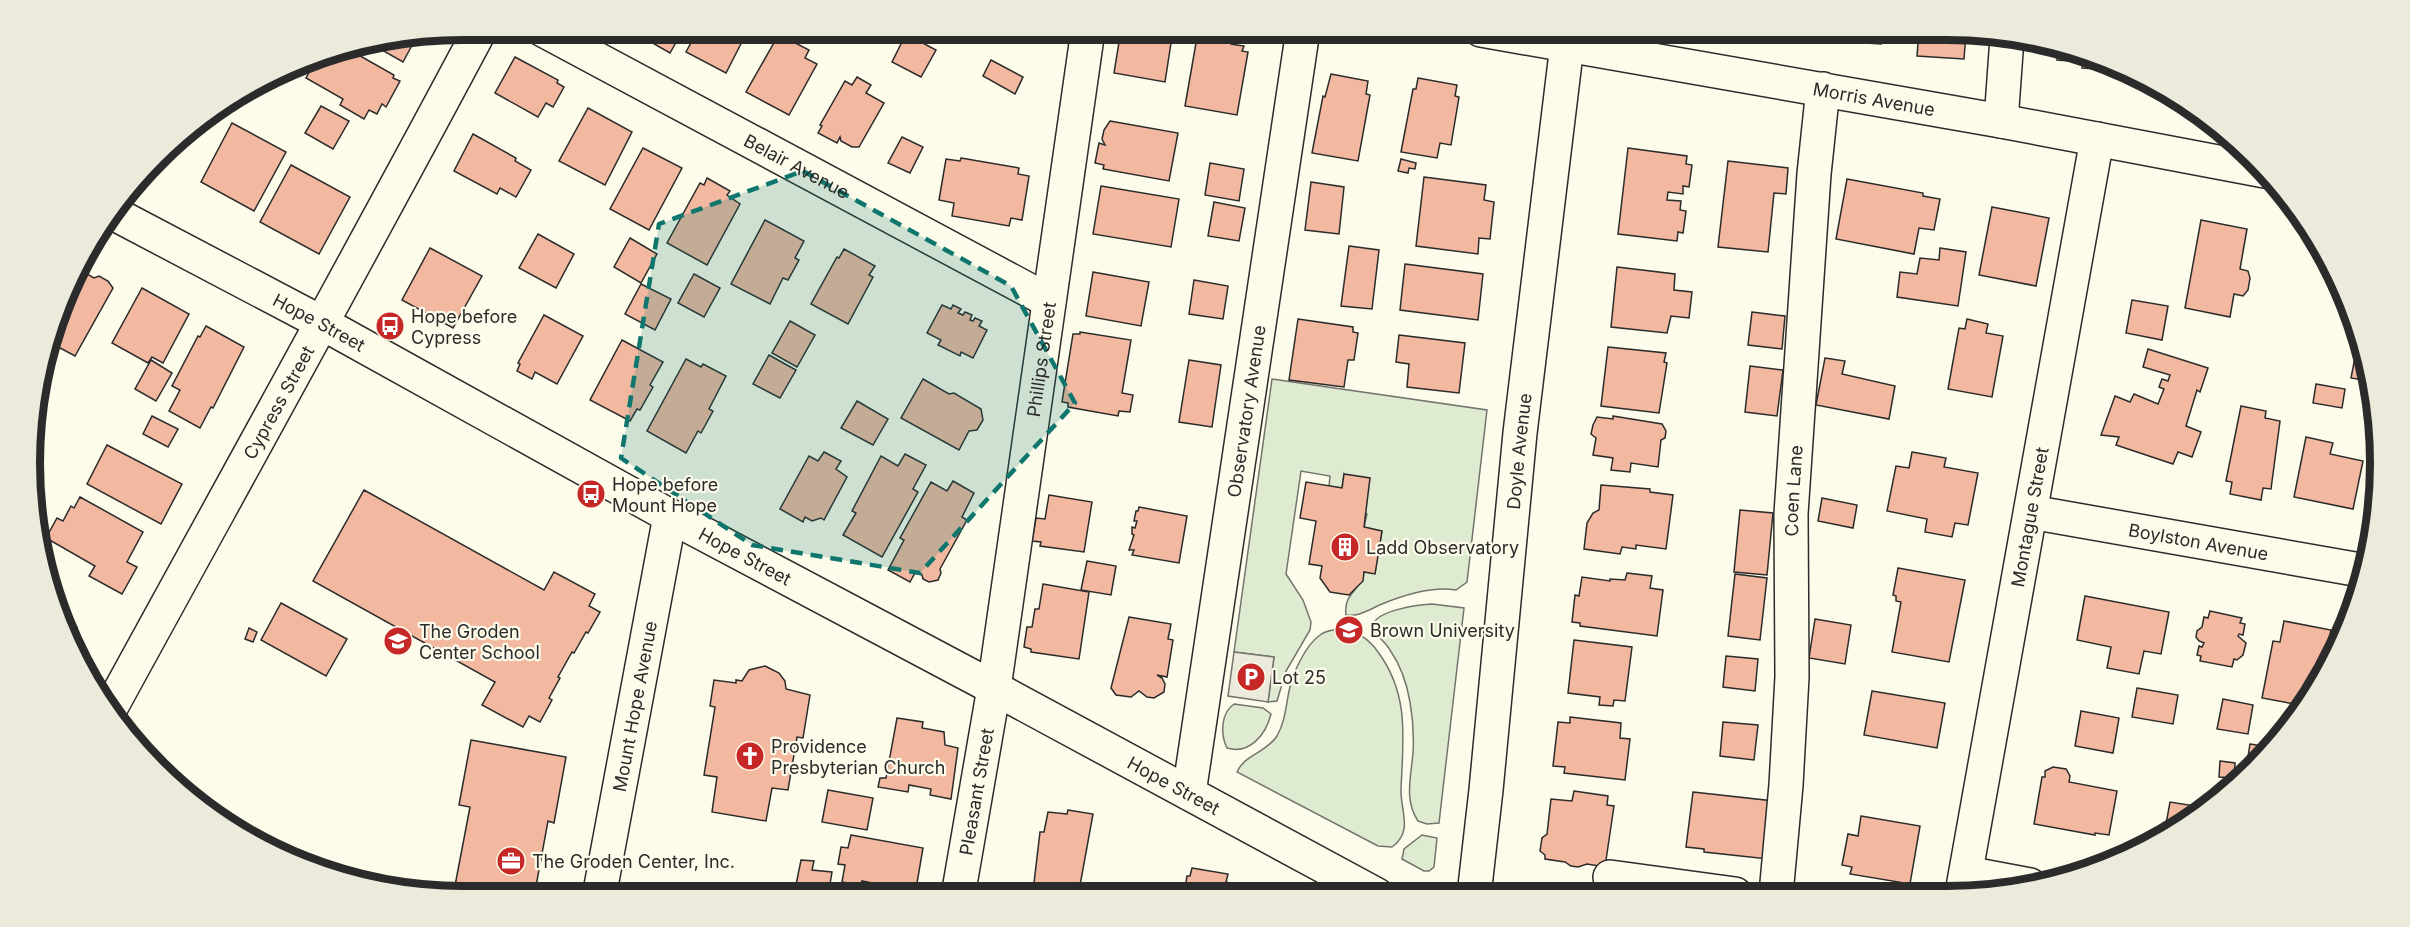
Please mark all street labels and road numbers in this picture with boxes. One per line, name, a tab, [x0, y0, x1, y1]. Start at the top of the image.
street label: Morris Avenue	[1811, 78, 1937, 120]
street label: Belair Avenue	[741, 129, 853, 203]
street label: Hope Street	[270, 289, 369, 355]
street label: Phillips Street	[1022, 300, 1060, 418]
street label: Observatory Avenue	[1223, 324, 1269, 499]
street label: Cypress Street	[239, 342, 318, 463]
street label: Doyle Avenue	[1502, 392, 1535, 510]
street label: Coen Lane	[1780, 444, 1806, 536]
street label: Montague Street	[2006, 445, 2052, 589]
street label: Boylston Avenue	[2127, 519, 2270, 564]
street label: Hope Street	[695, 523, 795, 589]
street label: Mount Hope Avenue	[608, 619, 661, 793]
street label: Pleasant Street	[955, 726, 997, 857]
street label: Hope Street	[1124, 752, 1224, 819]

